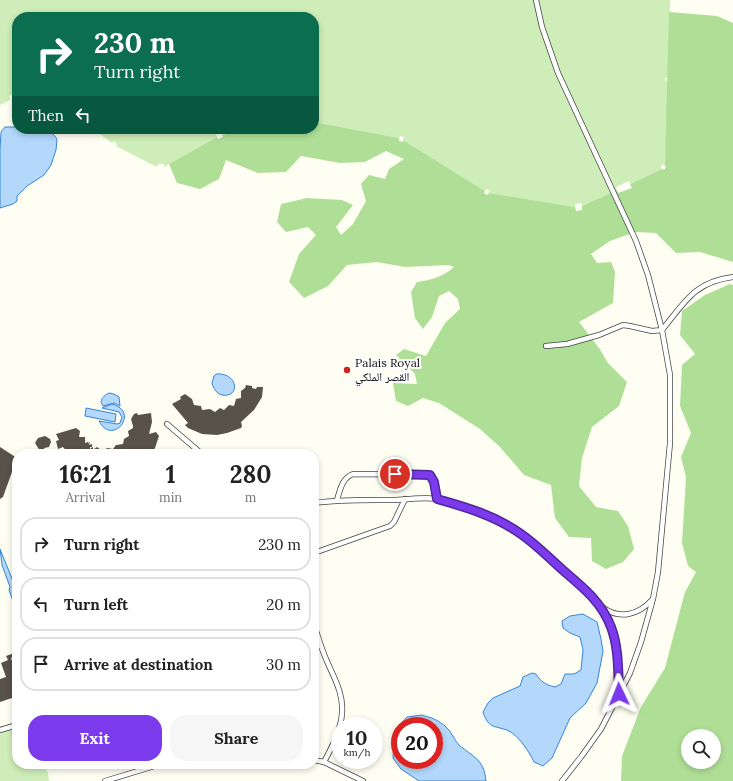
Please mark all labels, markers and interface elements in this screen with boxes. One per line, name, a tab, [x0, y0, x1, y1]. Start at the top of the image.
text: 230 m	[94, 25, 176, 61]
icon: right	[28, 28, 80, 80]
text: Turn right	[94, 60, 180, 83]
icon: left	[72, 104, 94, 126]
text: Then	[28, 106, 64, 125]
place label: Palais Royal القصر الملكي	[355, 355, 420, 387]
marker: Palais Royal القصر الملكي	[342, 365, 352, 375]
pin	[378, 457, 412, 491]
text: 16:21	[59, 459, 112, 490]
text: 1	[166, 459, 176, 490]
text: 280	[230, 459, 272, 490]
icon: arrive	[384, 463, 406, 485]
text: Arrival	[66, 489, 105, 506]
text: min	[159, 489, 182, 506]
text: m	[245, 489, 256, 506]
icon: right	[30, 533, 52, 555]
text: Turn right	[64, 535, 140, 554]
text: 230 m	[258, 535, 301, 554]
icon: left	[30, 593, 52, 615]
text: Turn left	[64, 595, 128, 614]
text: 20 m	[266, 595, 301, 614]
icon: arrive	[30, 653, 52, 675]
text: Arrive at destination	[64, 655, 213, 674]
text: 30 m	[266, 655, 301, 674]
position arrow	[598, 673, 640, 715]
button: Exit	[28, 715, 162, 761]
button: Share	[170, 715, 303, 761]
speed limit sign: 20	[391, 717, 443, 769]
text: 10	[347, 725, 367, 750]
map controls	[681, 729, 721, 769]
button: search	[681, 729, 721, 769]
text: km/h	[343, 746, 371, 759]

